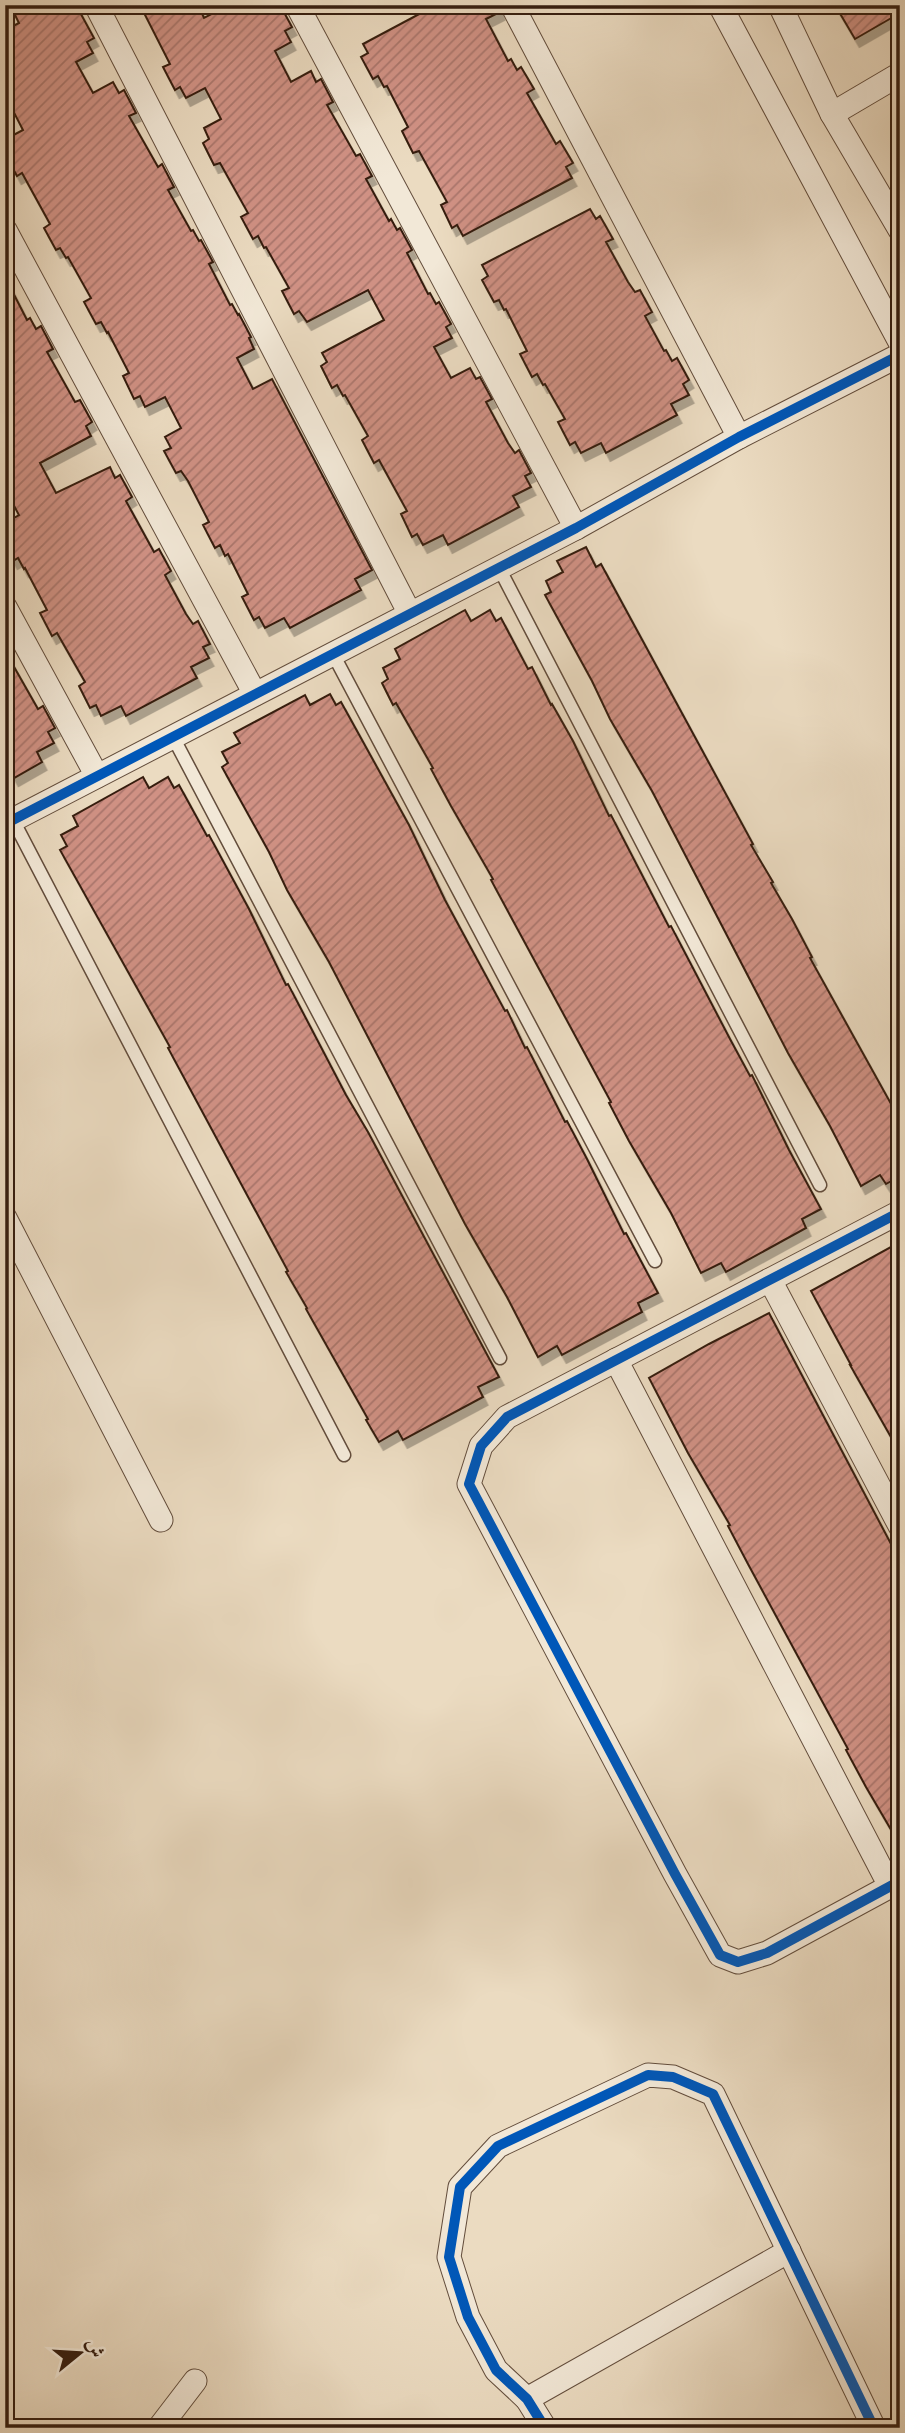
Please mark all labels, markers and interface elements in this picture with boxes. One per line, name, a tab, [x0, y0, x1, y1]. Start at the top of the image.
north arrow	[46, 2318, 116, 2388]
text: ش	[82, 2335, 110, 2360]

